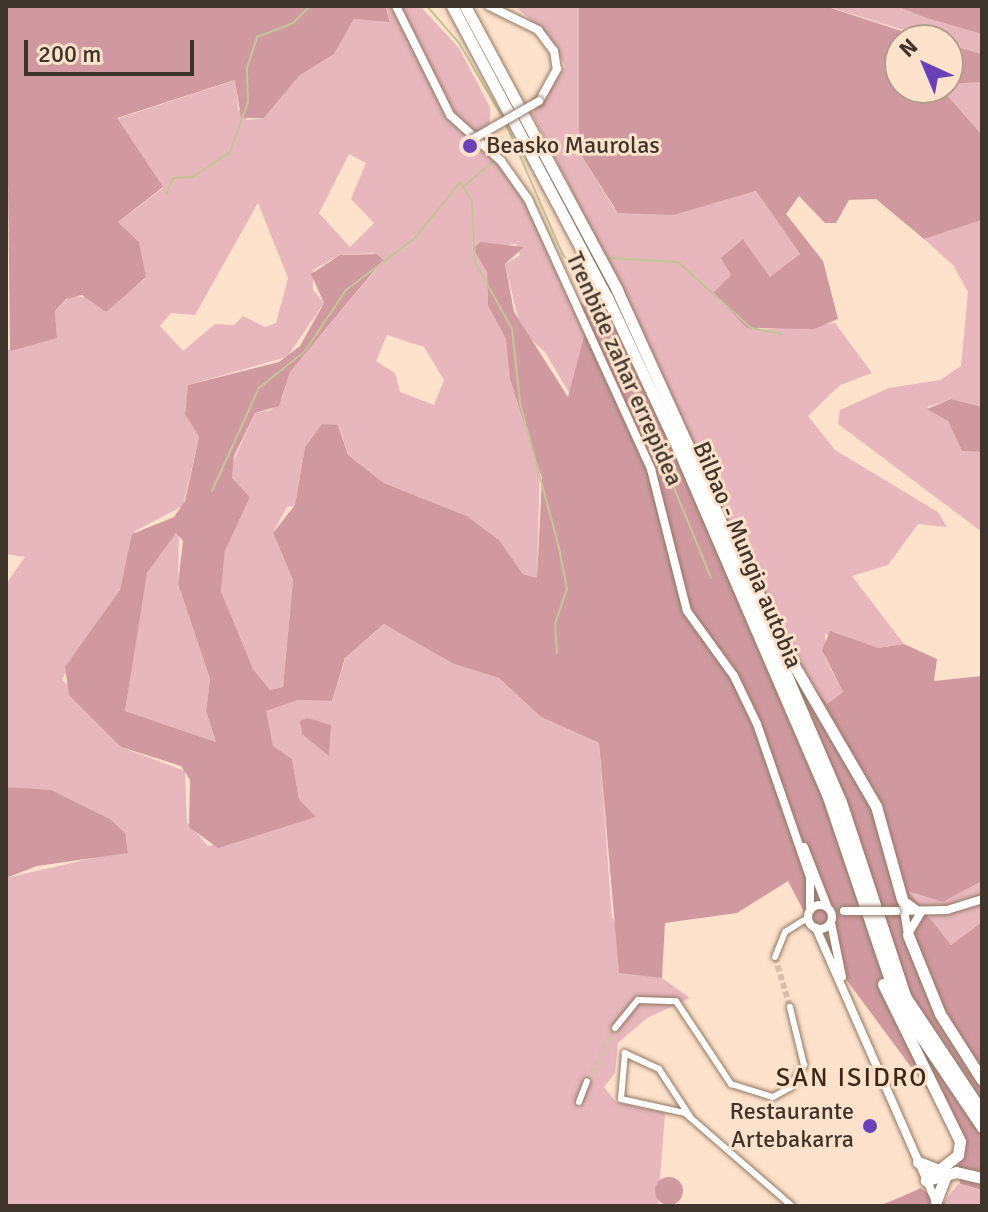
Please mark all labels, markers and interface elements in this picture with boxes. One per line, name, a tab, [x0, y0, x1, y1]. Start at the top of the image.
scale bar	[28, 24, 198, 74]
north arrow	[884, 24, 964, 104]
text: N	[893, 33, 923, 63]
text: 200 m	[38, 39, 101, 69]
place label: Beasko Maurolas	[486, 132, 660, 160]
marker: Beasko Maurolas	[461, 137, 479, 155]
street label: Trenbide zahar errepidea	[559, 248, 689, 490]
street label: Bilbao - Mungia autobia	[686, 437, 808, 673]
district label: SAN ISIDRO	[776, 1063, 928, 1095]
place label: Restaurante Artebakarra	[730, 1098, 854, 1154]
marker: Restaurante Artebakarra	[861, 1117, 879, 1135]

